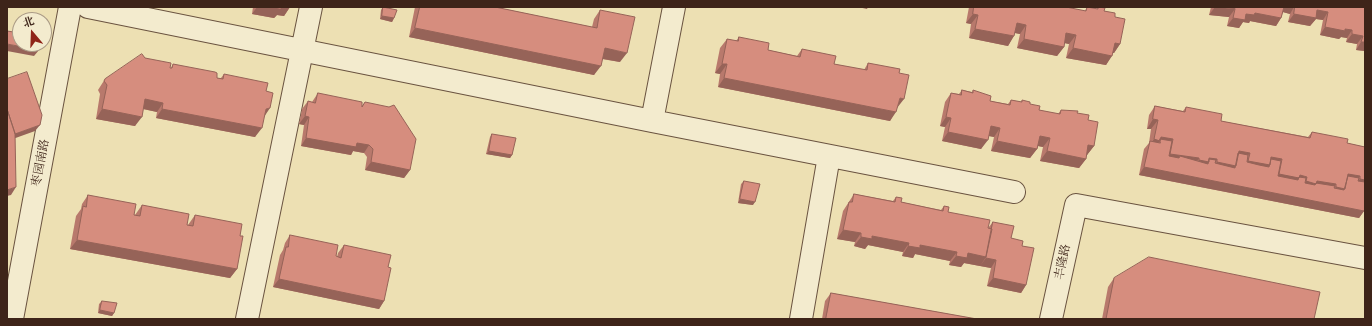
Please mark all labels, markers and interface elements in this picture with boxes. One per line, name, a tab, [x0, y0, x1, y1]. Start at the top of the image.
north arrow	[12, 12, 52, 52]
text: 北	[21, 12, 36, 31]
street label: 枣园南路	[29, 138, 53, 188]
street label: 丰隆路	[1052, 243, 1074, 281]

